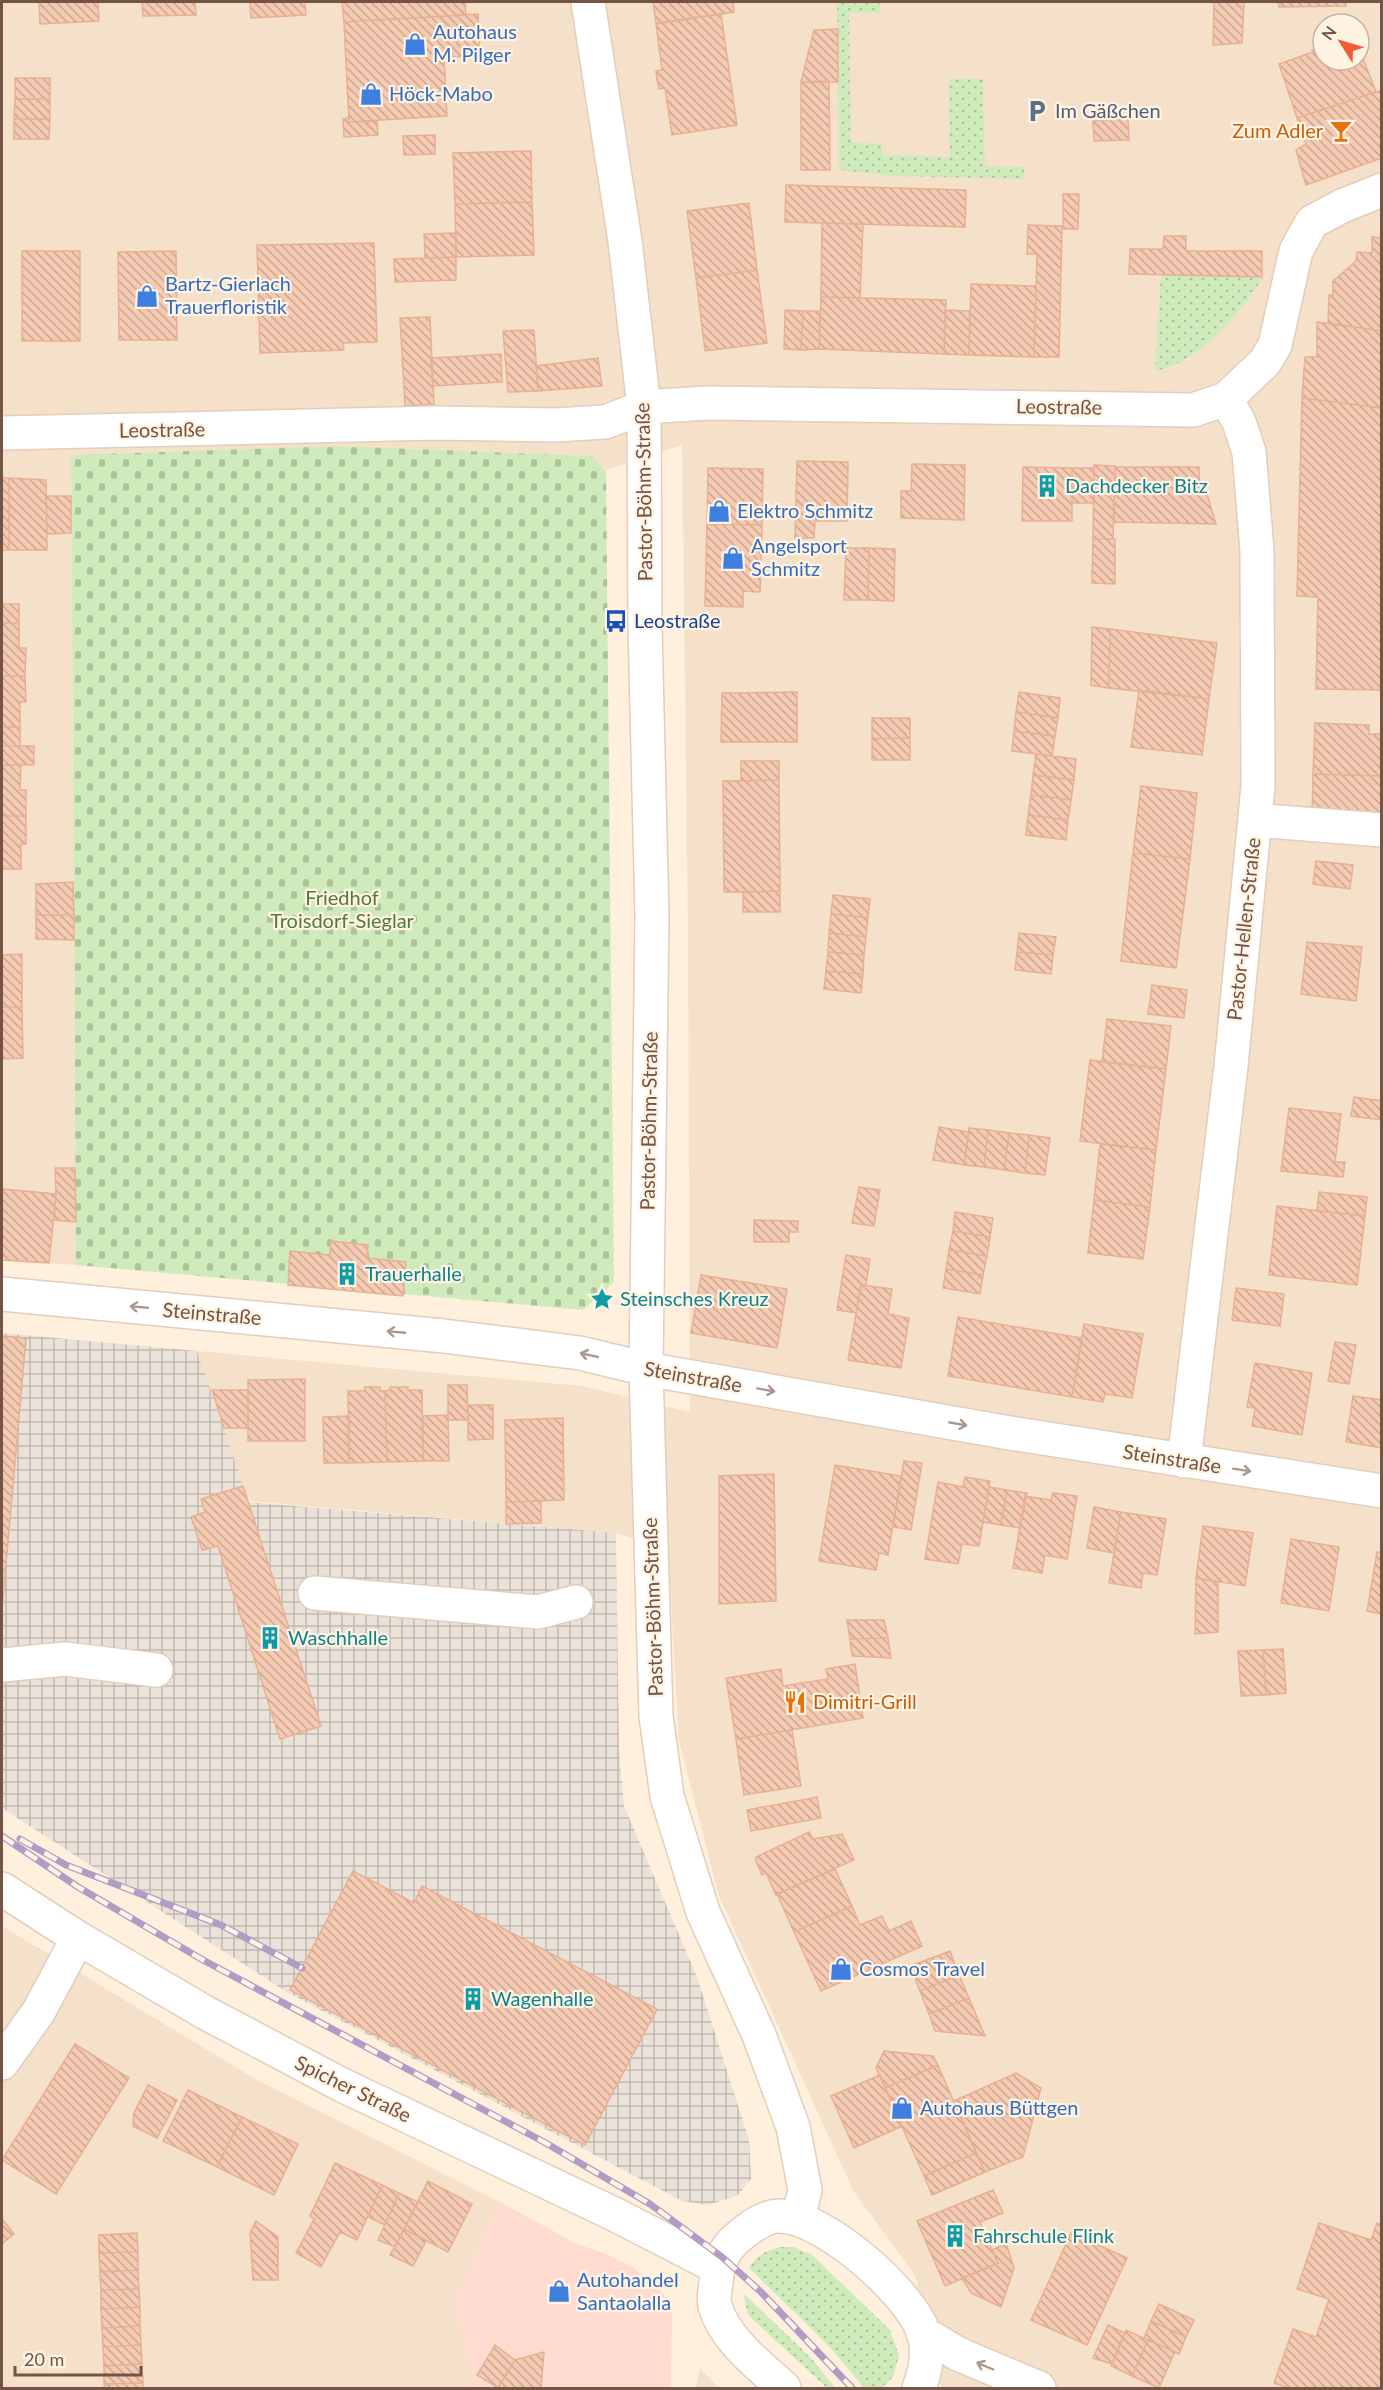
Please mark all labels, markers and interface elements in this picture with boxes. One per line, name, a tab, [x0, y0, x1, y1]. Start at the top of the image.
north arrow	[1311, 12, 1371, 72]
place label: Autohaus M. Pilger	[433, 19, 517, 66]
text: N	[1317, 22, 1340, 43]
shop icon: Autohaus M. Pilger	[402, 31, 428, 57]
shop icon: Höck-Mabo	[358, 81, 384, 107]
place label: Höck-Mabo	[389, 81, 493, 105]
parking icon: Im Gäßchen	[1024, 98, 1050, 124]
place label: Im Gäßchen	[1055, 98, 1161, 122]
place label: Zum Adler	[1232, 118, 1324, 142]
bar icon: Zum Adler	[1328, 118, 1354, 144]
place label: Bartz-Gierlach Trauerfloristik	[165, 271, 291, 318]
shop icon: Bartz-Gierlach Trauerfloristik	[134, 283, 160, 309]
street label: Leostraße	[1016, 393, 1102, 419]
street label: Pastor-Böhm-Straße	[629, 402, 657, 582]
street label: Leostraße	[119, 416, 205, 442]
building icon: Dachdecker Bitz	[1034, 473, 1060, 499]
place label: Dachdecker Bitz	[1065, 473, 1208, 497]
shop icon: Elektro Schmitz	[706, 498, 732, 524]
place label: Elektro Schmitz	[737, 498, 873, 522]
place label: Angelsport Schmitz	[751, 533, 847, 580]
shop icon: Angelsport Schmitz	[720, 545, 746, 571]
bus stop icon: Leostraße	[603, 608, 629, 634]
place label: Leostraße	[634, 608, 721, 632]
street label: Pastor-Hellen-Straße	[1221, 836, 1265, 1022]
park label: Friedhof Troisdorf-Sieglar	[270, 885, 415, 932]
street label: Pastor-Böhm-Straße	[634, 1031, 662, 1211]
building icon: Trauerhalle	[334, 1261, 360, 1287]
place label: Trauerhalle	[365, 1261, 462, 1285]
place icon: Steinsches Kreuz	[589, 1286, 615, 1312]
place label: Steinsches Kreuz	[620, 1286, 769, 1310]
street label: Steinstraße	[162, 1297, 262, 1329]
one-way arrow	[129, 1301, 149, 1312]
one-way arrow	[386, 1326, 406, 1337]
one-way arrow	[580, 1349, 599, 1360]
street label: Steinstraße	[642, 1356, 744, 1396]
one-way arrow	[755, 1385, 775, 1396]
one-way arrow	[947, 1418, 967, 1429]
street label: Steinstraße	[1121, 1438, 1223, 1478]
one-way arrow	[1231, 1464, 1251, 1475]
street label: Pastor-Böhm-Straße	[637, 1517, 667, 1697]
building icon: Waschhalle	[257, 1625, 283, 1651]
place label: Waschhalle	[288, 1625, 388, 1649]
restaurant icon: Dimitri-Grill	[782, 1689, 808, 1715]
place label: Dimitri-Grill	[813, 1689, 917, 1713]
shop icon: Cosmos Travel	[828, 1956, 854, 1982]
place label: Cosmos Travel	[859, 1956, 985, 1980]
building icon: Wagenhalle	[460, 1986, 486, 2012]
place label: Wagenhalle	[491, 1986, 594, 2010]
street label: Spicher Straße	[291, 2050, 416, 2127]
shop icon: Autohaus Büttgen	[889, 2095, 915, 2121]
place label: Autohaus Büttgen	[920, 2095, 1078, 2119]
building icon: Fahrschule Flink	[942, 2223, 968, 2249]
place label: Fahrschule Flink	[973, 2223, 1115, 2247]
place label: Autohandel Santaolalla	[577, 2267, 679, 2314]
shop icon: Autohandel Santaolalla	[546, 2278, 572, 2304]
scale bar	[15, 2339, 141, 2377]
text: 20 m	[24, 2348, 64, 2370]
one-way arrow	[976, 2360, 994, 2371]

